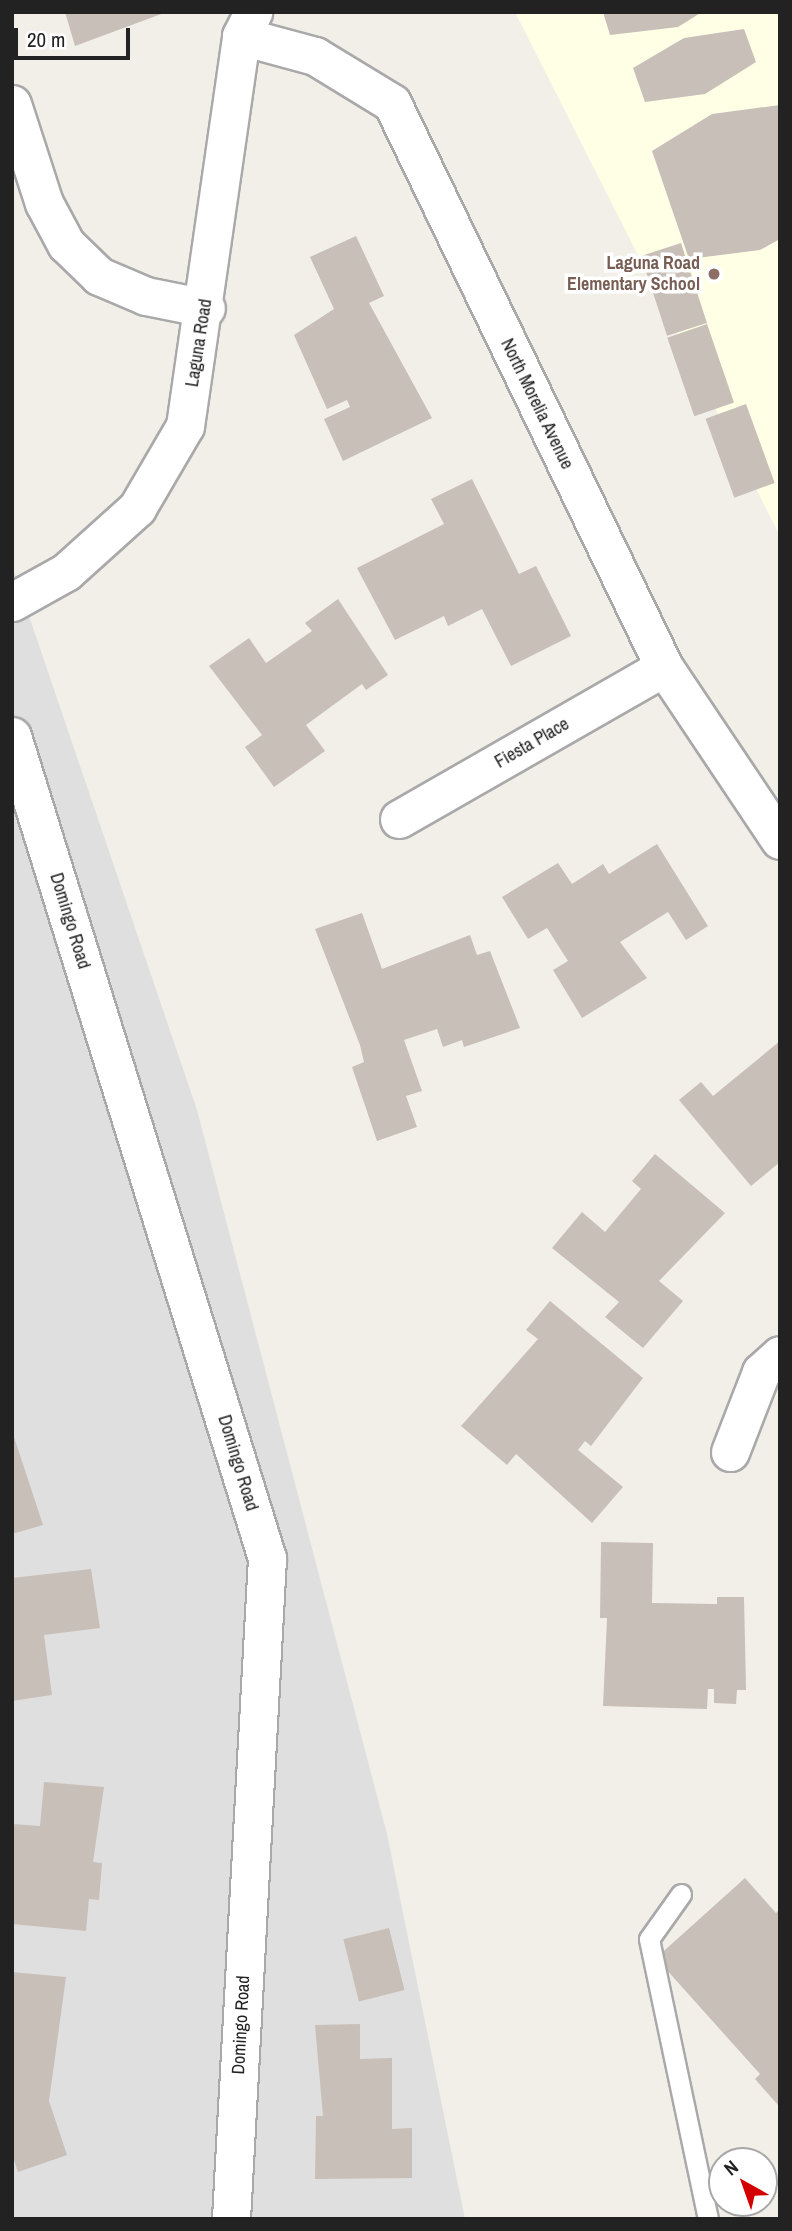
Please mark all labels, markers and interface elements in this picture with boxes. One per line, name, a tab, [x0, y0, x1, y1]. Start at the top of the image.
scale bar	[18, 14, 133, 58]
text: 20 m	[27, 25, 65, 54]
place label: Laguna Road Elementary School	[567, 253, 700, 296]
marker: Laguna Road Elementary School	[706, 266, 722, 282]
street label: Laguna Road	[181, 298, 217, 388]
street label: North Morelia Avenue	[496, 335, 578, 473]
street label: Fiesta Place	[491, 713, 573, 773]
street label: Domingo Road	[45, 870, 95, 972]
street label: Domingo Road	[213, 1412, 263, 1514]
street label: Domingo Road	[228, 1975, 254, 2075]
north arrow	[708, 2147, 778, 2217]
text: N	[718, 2154, 743, 2181]

